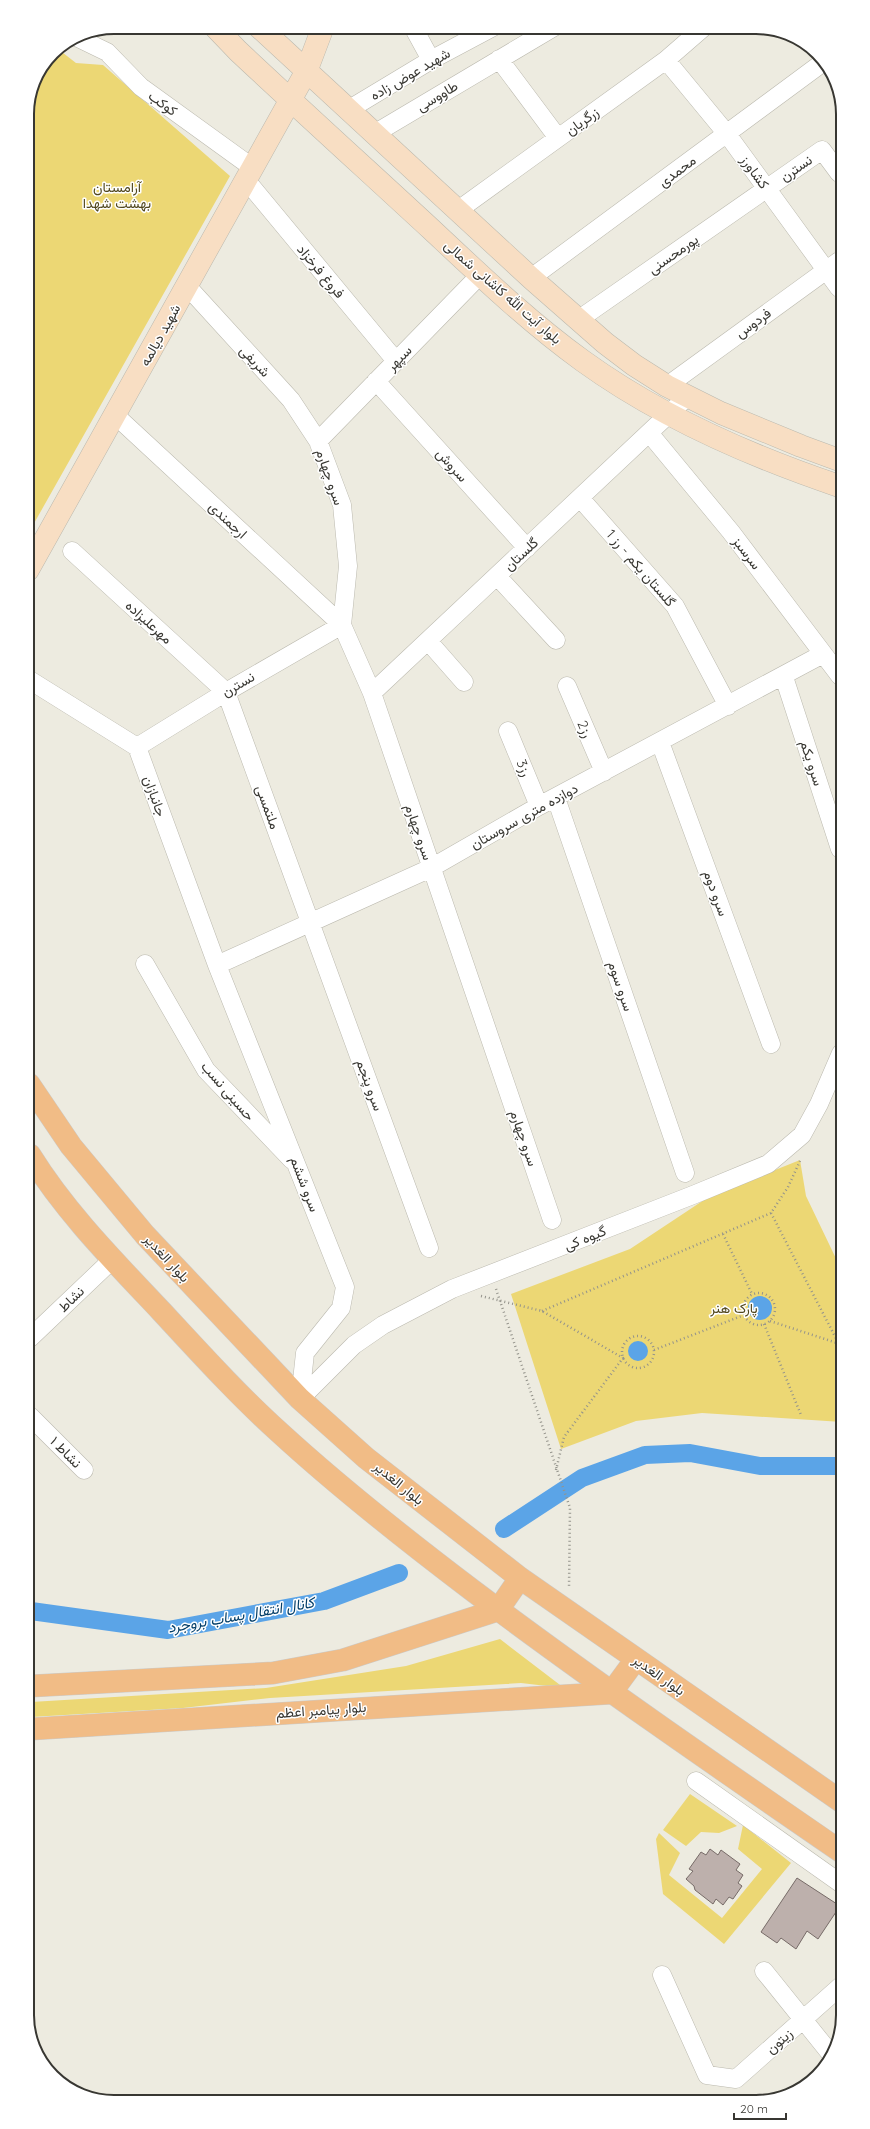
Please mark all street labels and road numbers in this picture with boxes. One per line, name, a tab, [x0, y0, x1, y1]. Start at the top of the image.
street label: شهید عوض زاده	[367, 44, 453, 104]
street label: طاووسی	[413, 77, 461, 115]
street label: کوکب	[145, 86, 181, 120]
street label: زرگریان	[562, 103, 603, 139]
street label: محمدی	[655, 151, 699, 191]
street label: کشاورز	[736, 151, 773, 192]
street label: نسترن	[776, 151, 816, 185]
street label: پورمحسنی	[644, 230, 702, 279]
street label: بلوار آیت الله کاشانی شمالی	[441, 236, 565, 348]
street label: فروغ فرخزاد	[292, 240, 349, 303]
street label: شهید دیالمه	[136, 301, 184, 369]
street label: فردوس	[731, 304, 775, 342]
street label: شریفی	[236, 341, 274, 381]
street label: سپهر	[382, 341, 416, 376]
street label: سروش	[432, 444, 472, 486]
street label: سرو چهارم	[311, 446, 348, 508]
street label: ارجمندی	[205, 498, 251, 542]
street label: گلستان یکم - رز 1	[602, 526, 680, 610]
street label: سرسبز	[728, 532, 765, 573]
street label: گلستان	[500, 533, 542, 575]
street label: مهرعلیزاده	[122, 596, 176, 648]
street label: نسترن	[218, 667, 258, 701]
street label: رز2	[573, 718, 597, 741]
street label: سرو یکم	[796, 738, 828, 788]
street label: رز3	[513, 757, 536, 779]
street label: جانبازان	[139, 773, 171, 819]
street label: دوازده متری سروستان	[467, 779, 581, 853]
street label: ملتمسی	[252, 782, 284, 832]
street label: سرو چهارم	[400, 801, 437, 863]
street label: سرو دوم	[699, 868, 733, 918]
street label: سرو سوم	[604, 959, 638, 1013]
street label: سرو پنجم	[351, 1057, 388, 1114]
street label: حسینی نسب	[197, 1058, 259, 1124]
street label: سرو چهارم	[505, 1107, 542, 1169]
street label: سرو ششم	[286, 1154, 324, 1214]
street label: گیوه کی	[561, 1221, 609, 1255]
street label: بلوار الغدیر	[139, 1229, 194, 1286]
street label: نشاط	[54, 1282, 88, 1316]
street label: نشاط ۱	[46, 1432, 86, 1472]
street label: بلوار الغدیر	[369, 1457, 428, 1509]
street label: بلوار الغدیر	[629, 1650, 689, 1699]
street label: بلوار پیامبر اعظم	[275, 1698, 367, 1723]
street label: زیتون	[762, 2024, 796, 2058]

